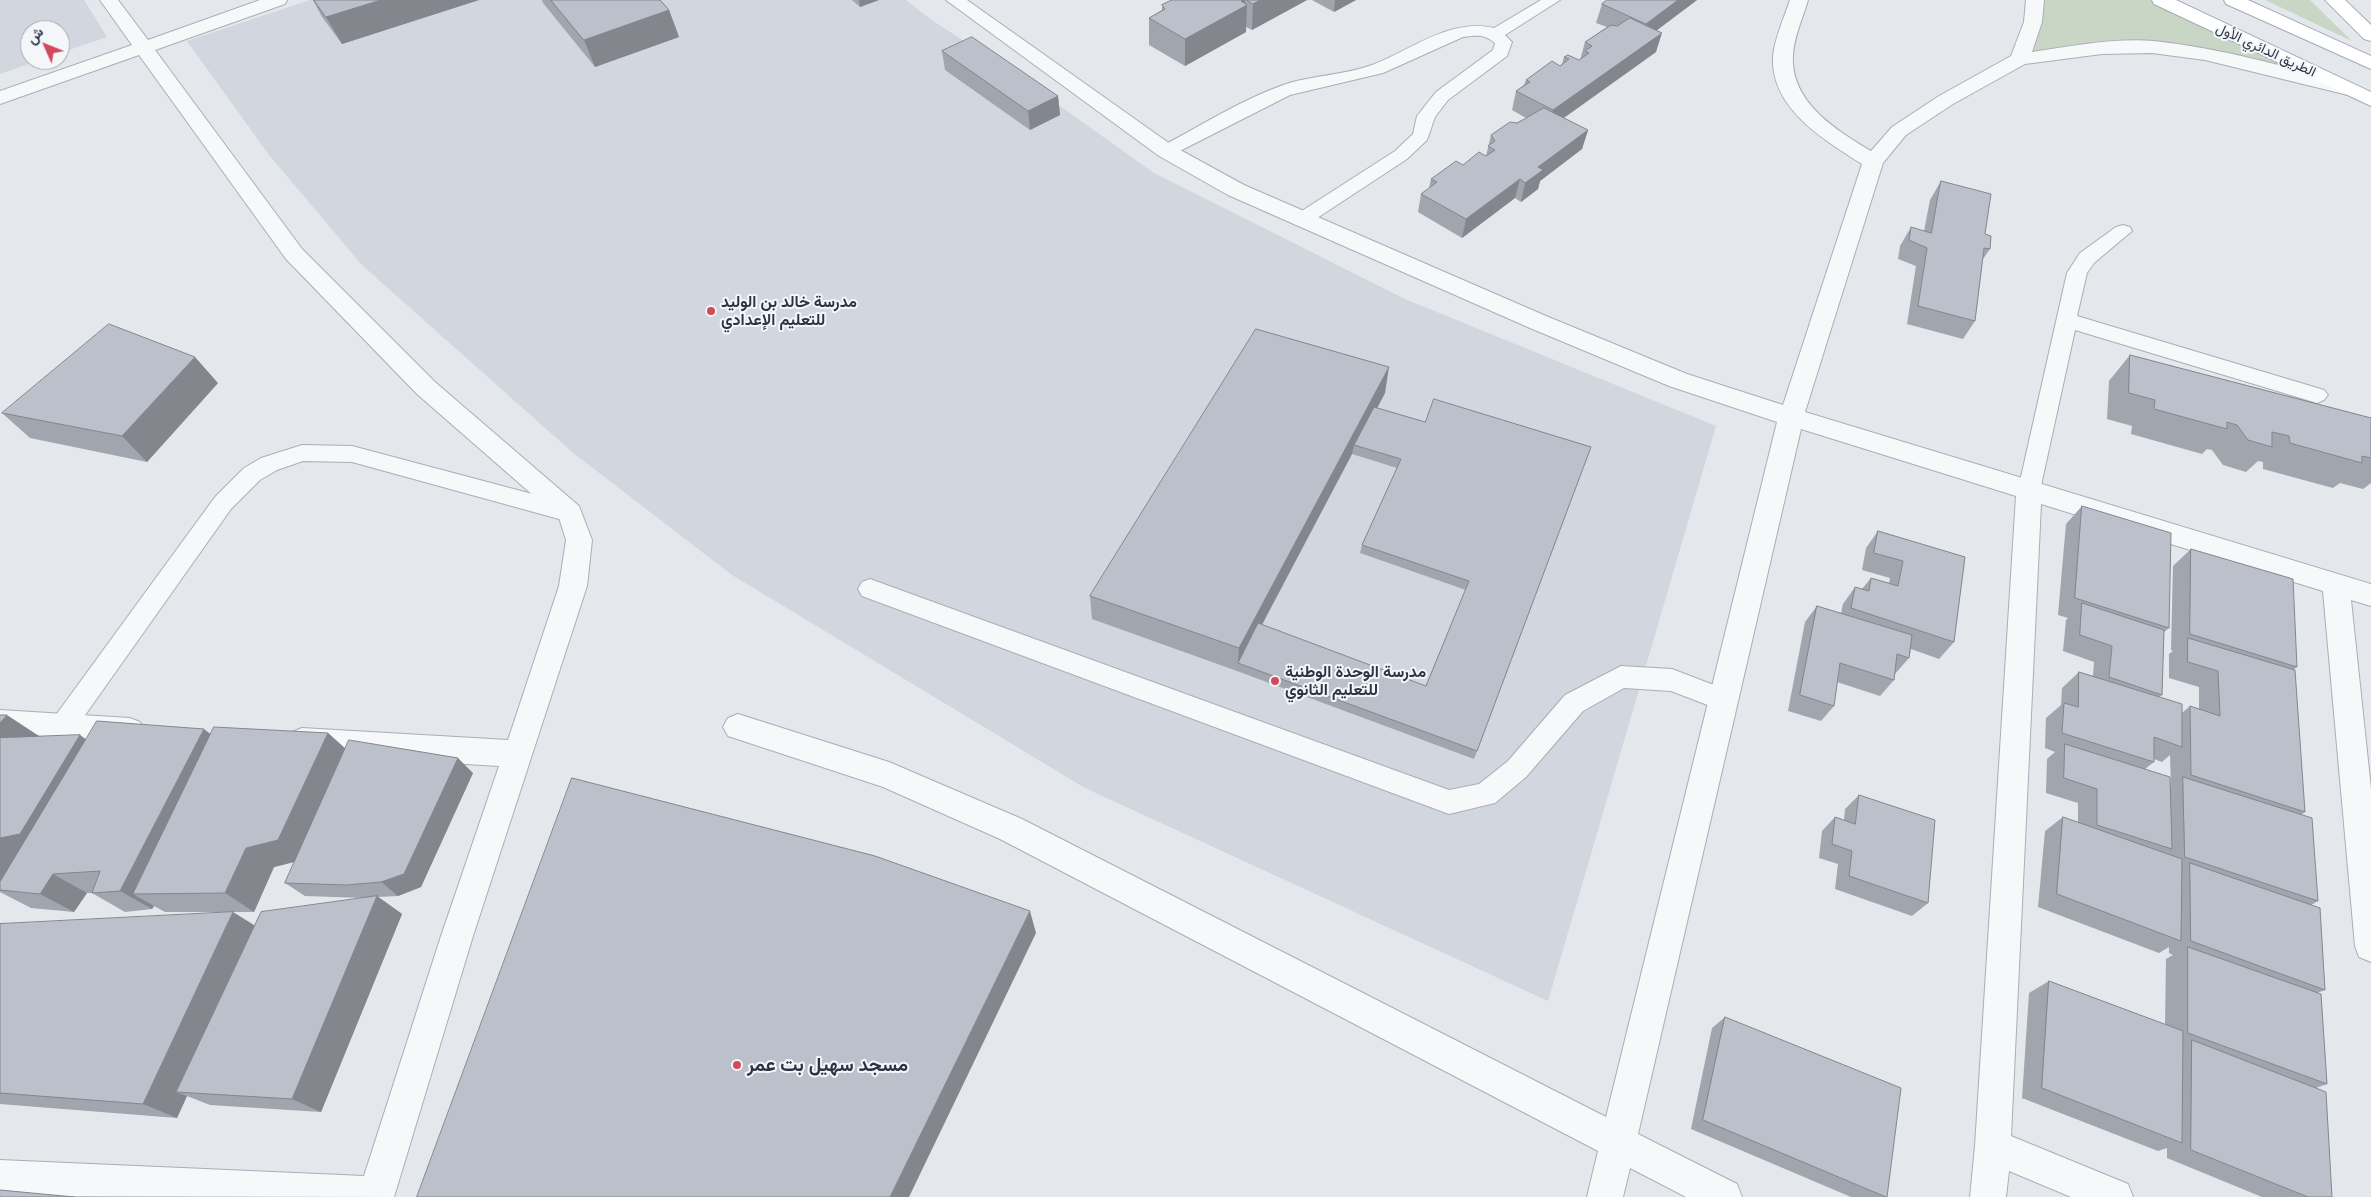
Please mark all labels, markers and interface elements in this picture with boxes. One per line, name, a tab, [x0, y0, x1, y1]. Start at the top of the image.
north arrow	[20, 20, 70, 70]
street label: الطريق الدائري الأول	[2213, 20, 2319, 80]
text: ش	[23, 23, 47, 47]
place label: مدرسة خالد بن الوليد للتعليم الإعدادي	[721, 292, 857, 330]
marker: مدرسة خالد بن الوليد للتعليم الإعدادي	[705, 305, 717, 317]
place label: مدرسة الوحدة الوطنية للتعليم الثانوي	[1285, 662, 1426, 700]
marker: مدرسة الوحدة الوطنية للتعليم الثانوي	[1269, 675, 1281, 687]
place label: مسجد سهيل بت عمر	[747, 1054, 908, 1076]
marker: مسجد سهيل بت عمر	[731, 1059, 743, 1071]

